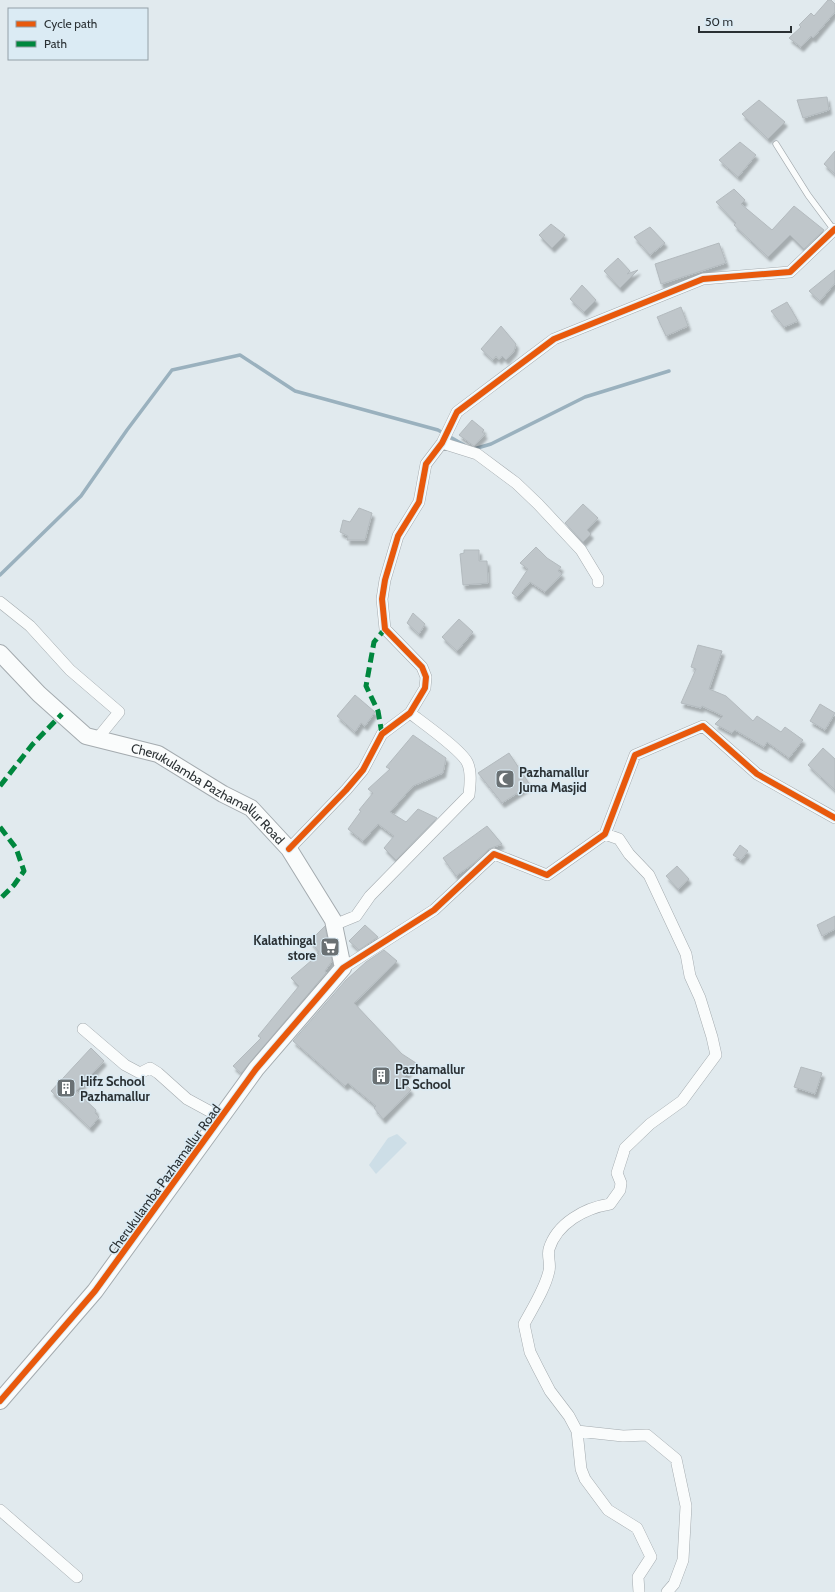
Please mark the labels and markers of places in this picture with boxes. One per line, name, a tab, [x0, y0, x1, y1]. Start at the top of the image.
place label: Pazhamallur Juma Masjid	[518, 764, 590, 795]
mosque icon: Pazhamallur Juma Masjid	[494, 768, 516, 790]
place label: Kalathingal store	[253, 932, 317, 963]
supermarket icon: Kalathingal store	[319, 936, 341, 958]
place label: Pazhamallur LP School	[395, 1061, 466, 1092]
building icon: Pazhamallur LP School	[370, 1065, 392, 1087]
place label: Hifz School Pazhamallur	[80, 1073, 151, 1104]
building icon: Hifz School Pazhamallur	[55, 1077, 77, 1099]

